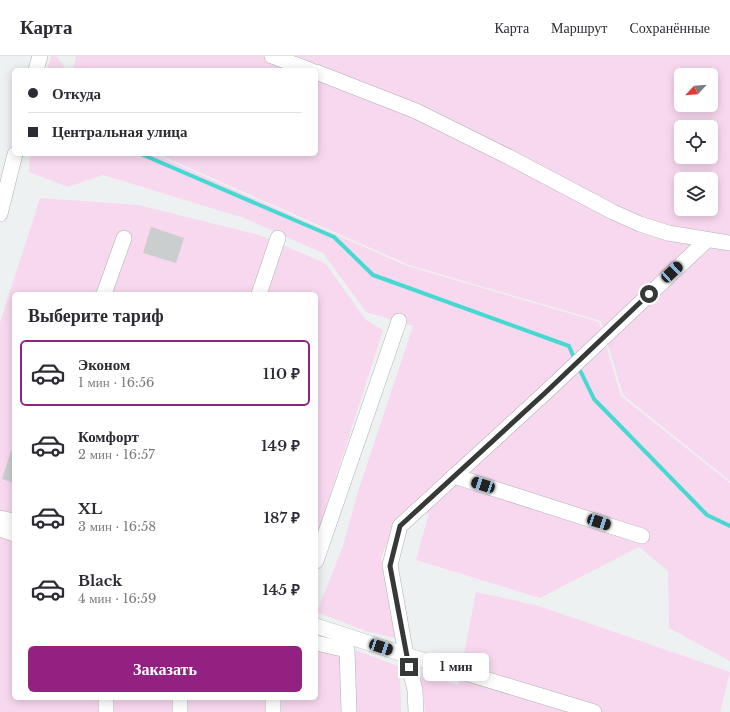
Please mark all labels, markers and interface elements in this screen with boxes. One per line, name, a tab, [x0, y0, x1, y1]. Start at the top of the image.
text: Карта	[20, 16, 72, 39]
text: Карта	[494, 19, 529, 37]
text: Маршрут	[551, 19, 607, 37]
text: Сохранённые	[629, 19, 710, 37]
north arrow	[674, 68, 718, 112]
map controls	[674, 68, 718, 216]
text: Откуда	[52, 84, 101, 103]
button: locate	[674, 120, 718, 164]
text: Центральная улица	[52, 122, 187, 141]
button: layers	[674, 172, 718, 216]
car	[659, 259, 685, 285]
route start	[640, 285, 658, 303]
text: Выберите тариф	[28, 305, 164, 327]
icon: car	[30, 355, 66, 391]
text: Эконом	[78, 355, 130, 374]
text: 110 ₽	[263, 364, 300, 383]
text: 1 мин · 16:56	[78, 374, 154, 391]
icon: car	[30, 427, 66, 463]
text: Комфорт	[78, 427, 139, 446]
text: 149 ₽	[261, 436, 300, 455]
text: 2 мин · 16:57	[78, 446, 155, 463]
car	[470, 476, 496, 494]
icon: car	[30, 499, 66, 535]
text: XL	[78, 499, 102, 518]
text: 187 ₽	[264, 508, 300, 527]
car	[586, 513, 612, 531]
text: 3 мин · 16:58	[78, 518, 156, 535]
icon: car	[30, 571, 66, 607]
text: Black	[78, 571, 122, 590]
text: 145 ₽	[262, 580, 300, 599]
text: 4 мин · 16:59	[78, 590, 156, 607]
car	[368, 638, 394, 656]
button: Заказать	[28, 646, 302, 692]
callout: 1 мин	[423, 653, 489, 681]
route end	[400, 658, 418, 676]
text: 1 мин	[439, 658, 473, 675]

